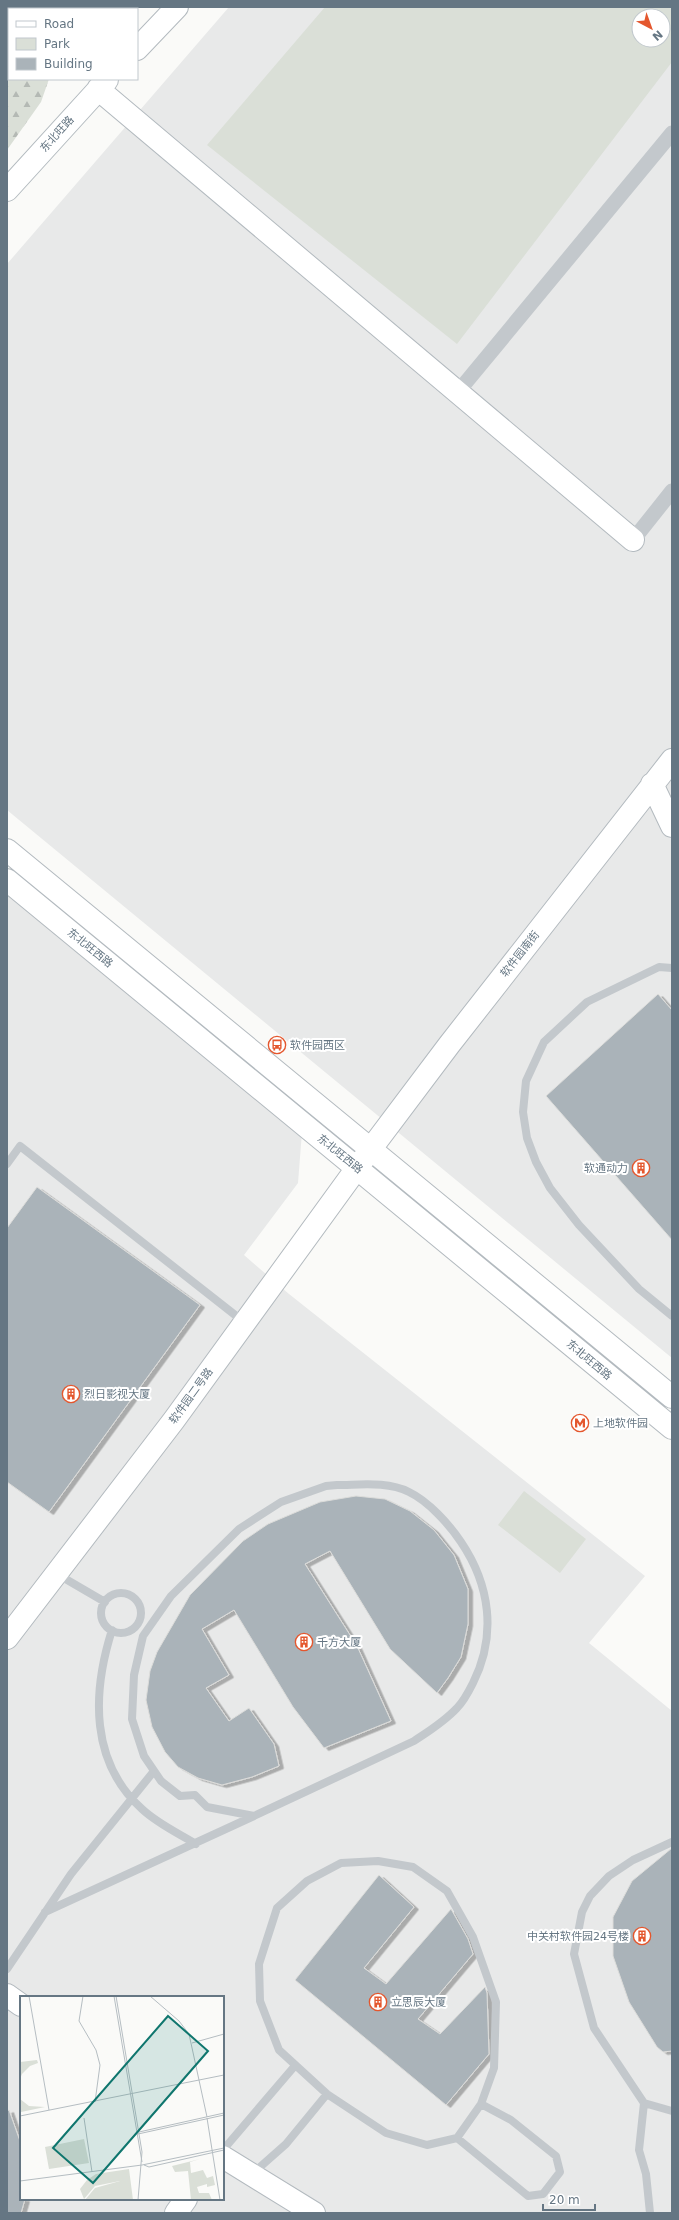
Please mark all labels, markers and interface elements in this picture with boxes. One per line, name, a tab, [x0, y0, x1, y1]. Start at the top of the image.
legend	[8, 8, 138, 80]
north arrow	[631, 8, 671, 48]
text: Road	[44, 17, 74, 31]
text: N	[649, 27, 665, 43]
text: Park	[44, 37, 70, 51]
text: Building	[44, 57, 93, 71]
street label: 东北旺路	[37, 113, 77, 155]
street label: 东北旺西路	[65, 926, 115, 970]
street label: 软件园南街	[498, 928, 542, 980]
bus stop icon: 软件园西区	[267, 1035, 287, 1055]
place label: 软件园西区	[290, 1039, 345, 1052]
street label: 东北旺西路	[315, 1132, 365, 1176]
building icon: 软通动力	[631, 1158, 651, 1178]
place label: 软通动力	[584, 1162, 628, 1175]
street label: 东北旺西路	[564, 1337, 614, 1383]
street label: 软件园二号路	[166, 1365, 216, 1427]
building icon: 烈日影视大厦	[61, 1384, 81, 1404]
place label: 烈日影视大厦	[84, 1388, 150, 1401]
metro station icon: 上地软件园	[570, 1413, 590, 1433]
place label: 上地软件园	[593, 1417, 648, 1430]
building icon: 千方大厦	[294, 1632, 314, 1652]
place label: 千方大厦	[317, 1636, 361, 1649]
building icon: 中关村软件园24号楼	[632, 1926, 652, 1946]
place label: 中关村软件园24号楼	[527, 1930, 629, 1943]
building icon: 立思辰大厦	[368, 1992, 388, 2012]
inset map	[20, 1996, 224, 2200]
place label: 立思辰大厦	[391, 1996, 446, 2009]
scale bar	[543, 2186, 595, 2212]
text: 20 m	[549, 2193, 580, 2207]

